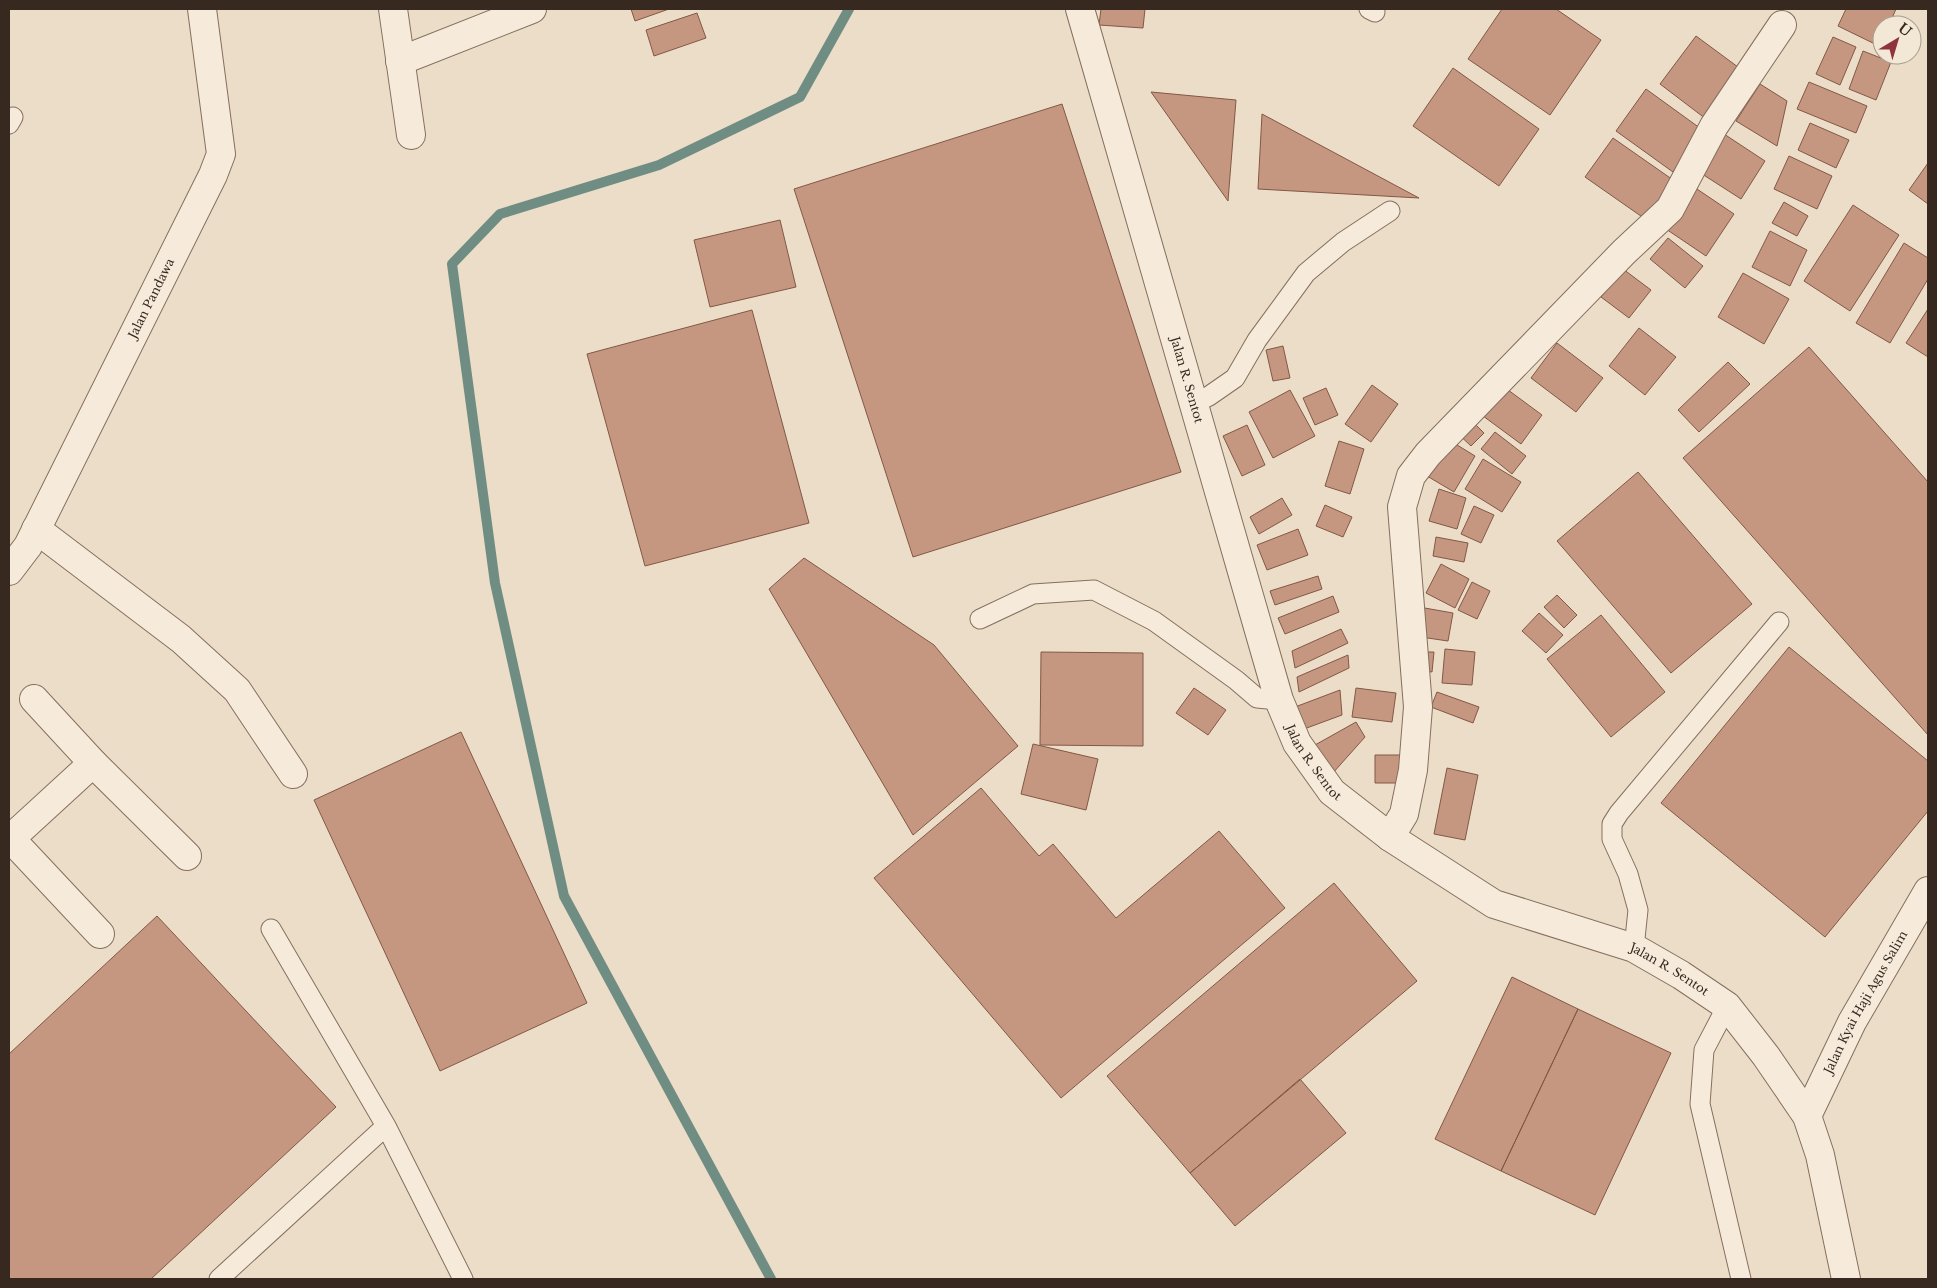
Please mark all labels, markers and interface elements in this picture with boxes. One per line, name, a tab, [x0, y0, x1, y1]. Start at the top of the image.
north arrow	[1872, 15, 1922, 65]
text: U	[1895, 19, 1916, 41]
street label: Jalan Pandawa	[124, 255, 177, 343]
street label: Jalan R. Sentot	[1167, 333, 1207, 425]
street label: Jalan R. Sentot	[1282, 720, 1345, 804]
street label: Jalan Kyai Haji Agus Salim	[1820, 928, 1910, 1078]
street label: Jalan R. Sentot	[1627, 939, 1712, 999]

